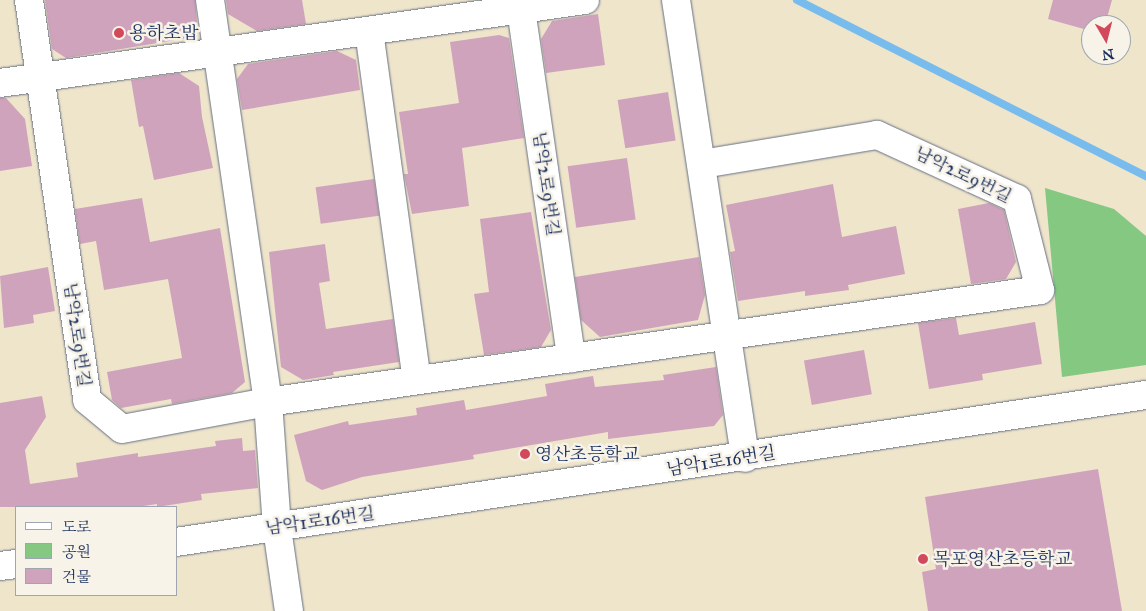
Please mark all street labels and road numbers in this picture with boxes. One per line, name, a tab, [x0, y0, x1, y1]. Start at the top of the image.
street label: 남악2로9번길	[528, 130, 564, 238]
street label: 남악2로9번길	[911, 142, 1015, 208]
street label: 남악2로9번길	[59, 281, 95, 389]
street label: 남악1로16번길	[665, 442, 777, 480]
street label: 남악1로16번길	[264, 503, 376, 539]

